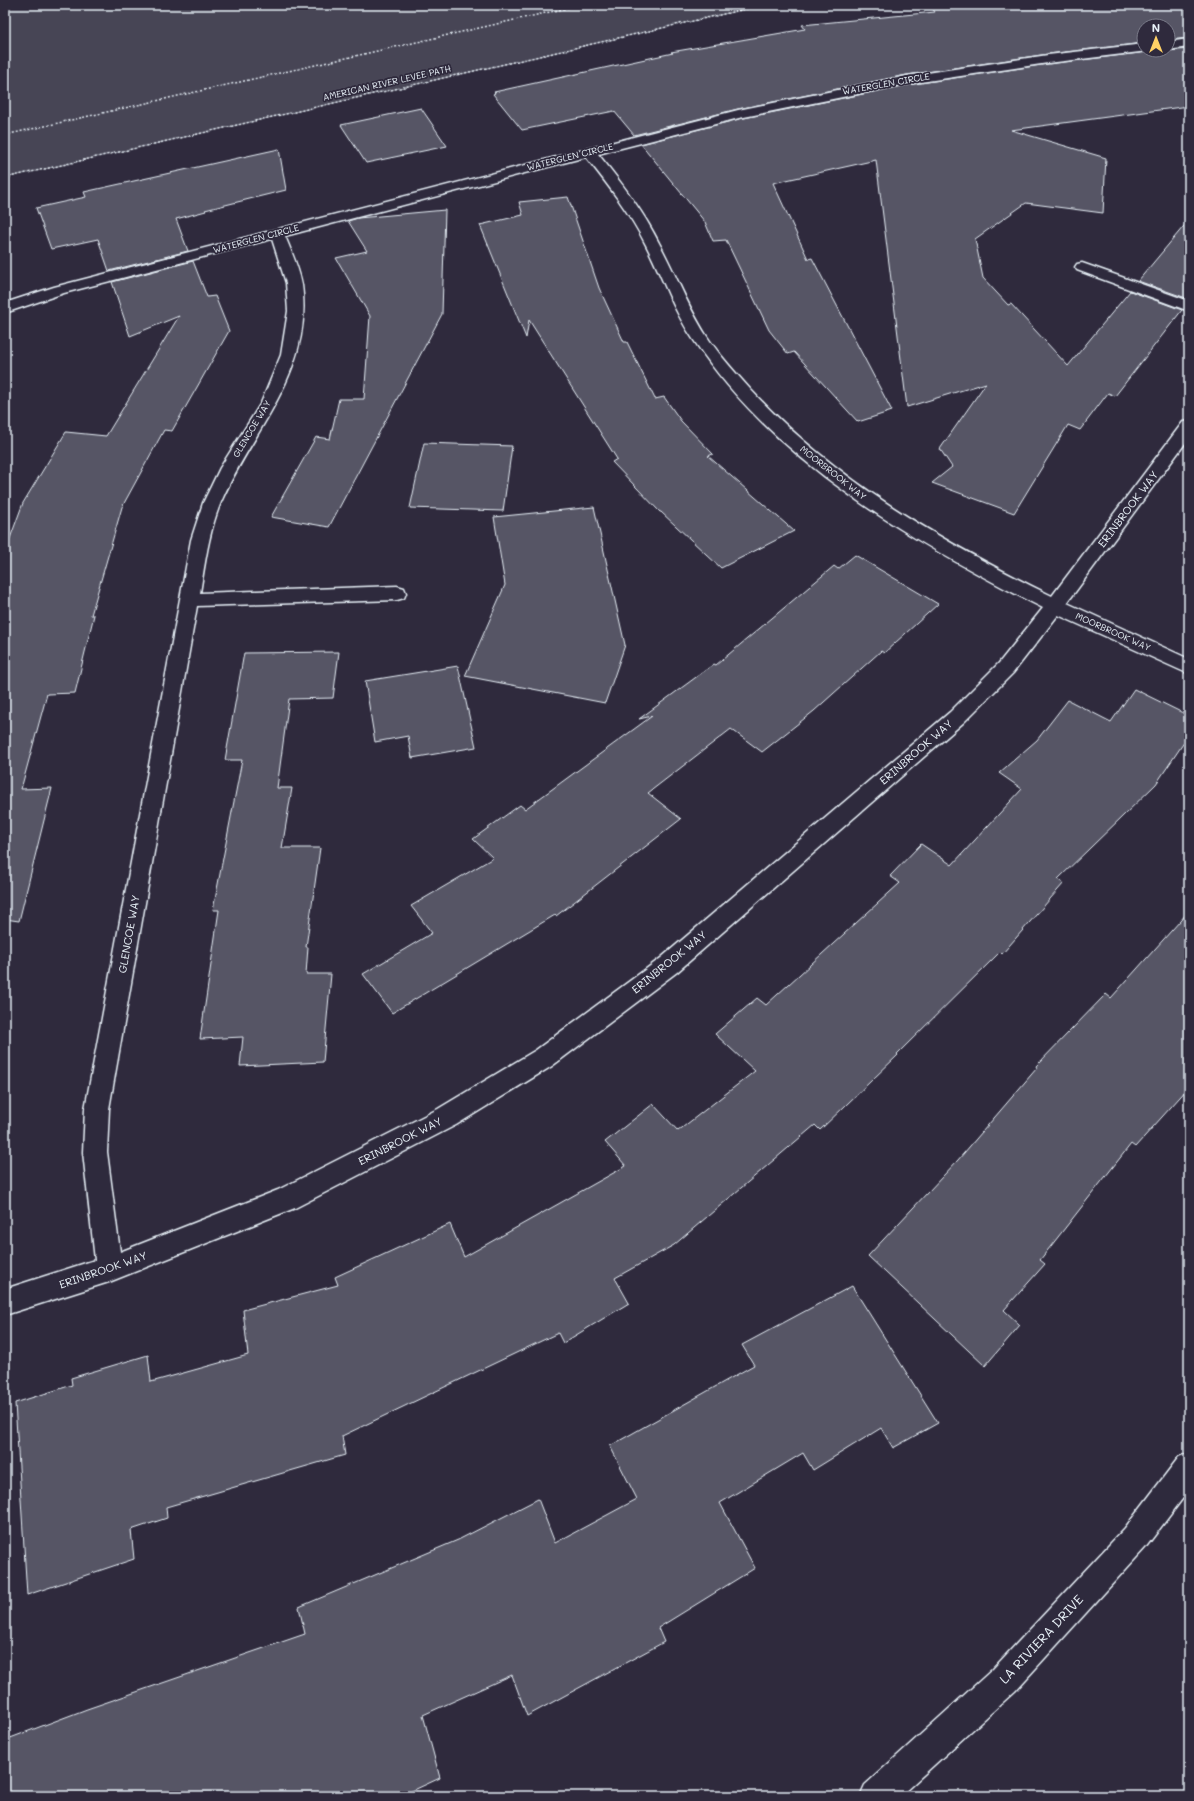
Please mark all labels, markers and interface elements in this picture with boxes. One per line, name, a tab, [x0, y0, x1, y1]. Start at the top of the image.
north arrow	[1136, 18, 1176, 58]
text: N	[1152, 20, 1160, 35]
street label: AMERICAN RIVER LEVEE PATH	[322, 62, 452, 103]
street label: WATERGLEN CIRCLE	[841, 70, 930, 97]
street label: WATERGLEN CIRCLE	[526, 140, 614, 173]
street label: WATERGLEN CIRCLE	[212, 222, 300, 255]
street label: GLENCOE WAY	[230, 398, 273, 459]
street label: MOORBROOK WAY	[798, 443, 869, 502]
street label: ERINBROOK WAY	[1094, 467, 1161, 550]
street label: MOORBROOK WAY	[1074, 610, 1153, 653]
street label: ERINBROOK WAY	[876, 716, 955, 788]
street label: GLENCOE WAY	[114, 894, 143, 974]
street label: ERINBROOK WAY	[628, 927, 709, 996]
street label: ERINBROOK WAY	[355, 1113, 444, 1168]
street label: ERINBROOK WAY	[57, 1247, 149, 1292]
street label: LA RIVIERA DRIVE	[995, 1591, 1086, 1687]

